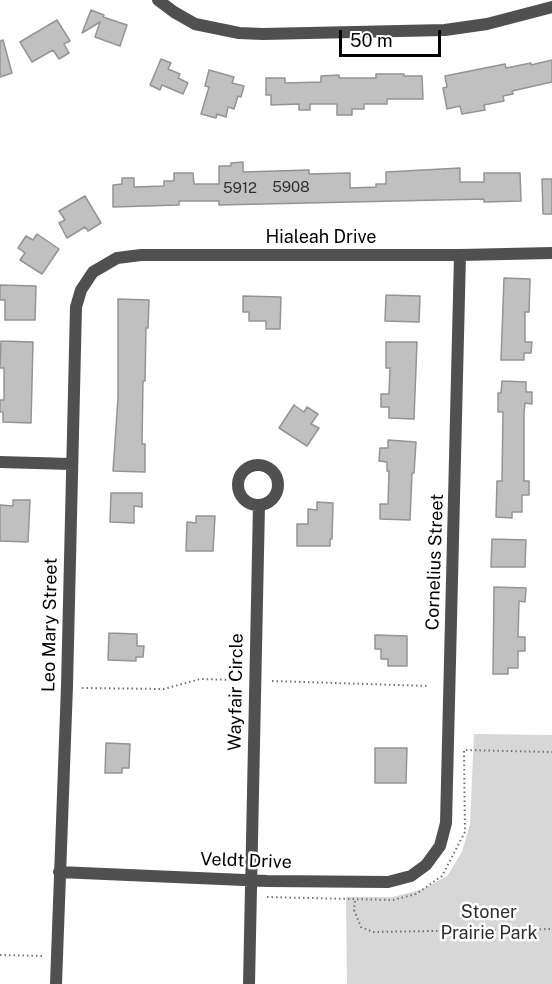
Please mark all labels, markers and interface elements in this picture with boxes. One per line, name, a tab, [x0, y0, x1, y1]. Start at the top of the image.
scale bar	[342, 18, 444, 56]
text: 50 m	[350, 30, 393, 51]
house number: 5908	[272, 178, 310, 196]
house number: 5912	[223, 179, 257, 197]
street label: Hialeah Drive	[265, 226, 377, 248]
street label: Cornelius Street	[422, 493, 448, 631]
street label: Leo Mary Street	[38, 558, 62, 692]
street label: Wayfair Circle	[224, 633, 248, 751]
street label: Veldt Drive	[200, 849, 292, 873]
park label: Stoner Prairie Park	[440, 901, 538, 944]

